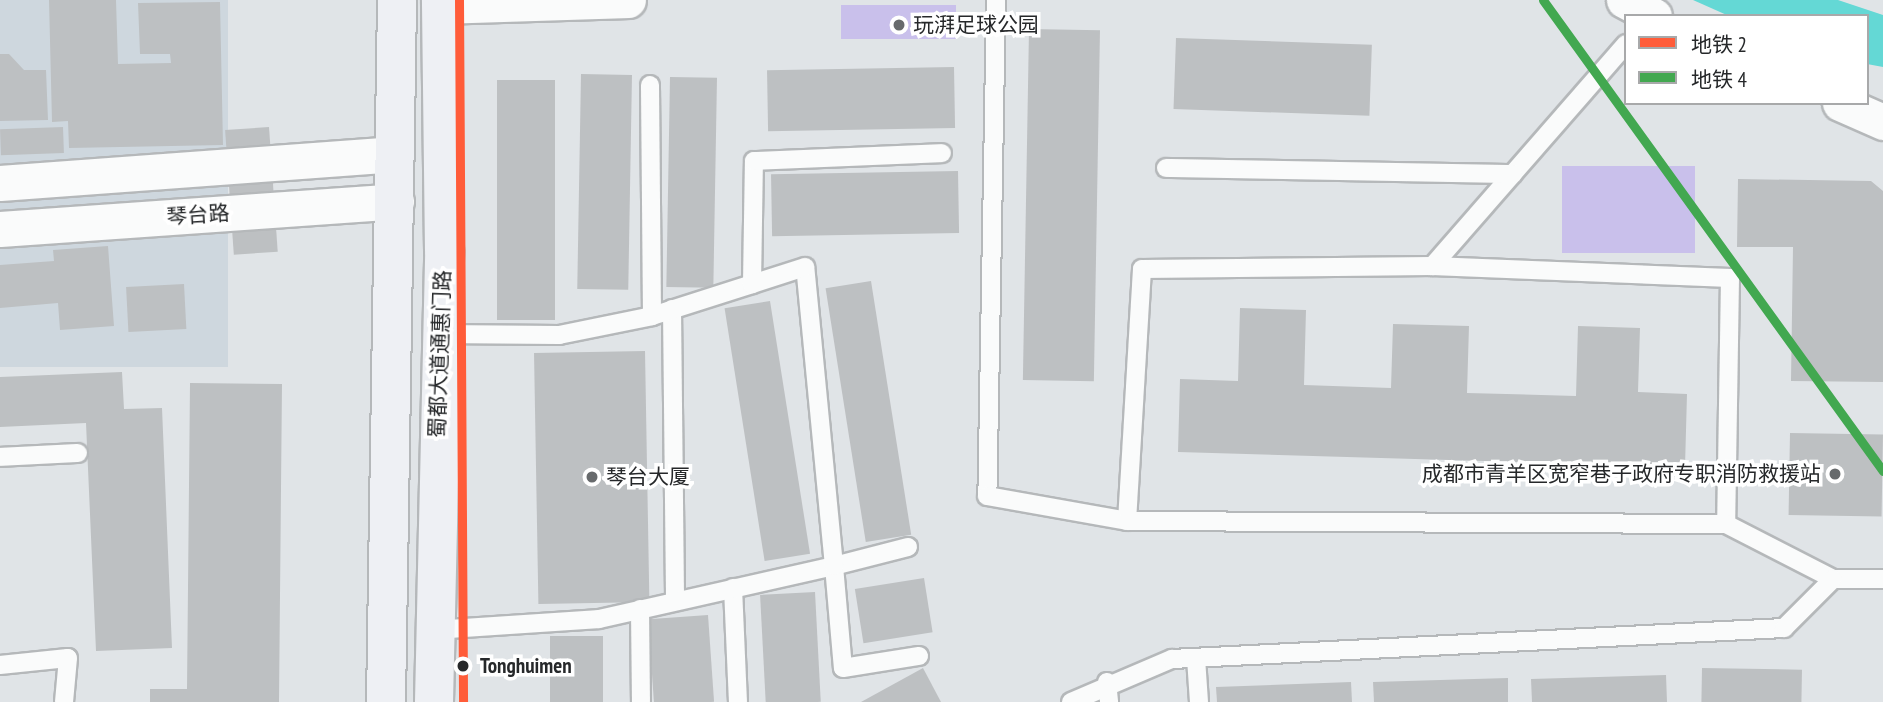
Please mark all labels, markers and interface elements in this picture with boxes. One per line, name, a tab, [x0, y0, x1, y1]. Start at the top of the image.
place label: 玩湃足球公园	[913, 12, 1039, 38]
legend	[1624, 14, 1869, 105]
marker: 玩湃足球公园	[891, 17, 907, 33]
text: 地铁 2	[1691, 31, 1747, 58]
text: 地铁 4	[1691, 66, 1747, 93]
street label: 琴台路	[166, 200, 230, 230]
street label: 蜀都大道通惠门路	[424, 270, 456, 438]
place label: 成都市青羊区宽窄巷子政府专职消防救援站	[1422, 461, 1821, 487]
place label: 琴台大厦	[606, 464, 690, 490]
marker: 成都市青羊区宽窄巷子政府专职消防救援站	[1827, 466, 1843, 482]
marker: 琴台大厦	[584, 469, 600, 485]
place label: Tonghuimen	[480, 653, 572, 679]
marker: Tonghuimen	[452, 655, 474, 677]

